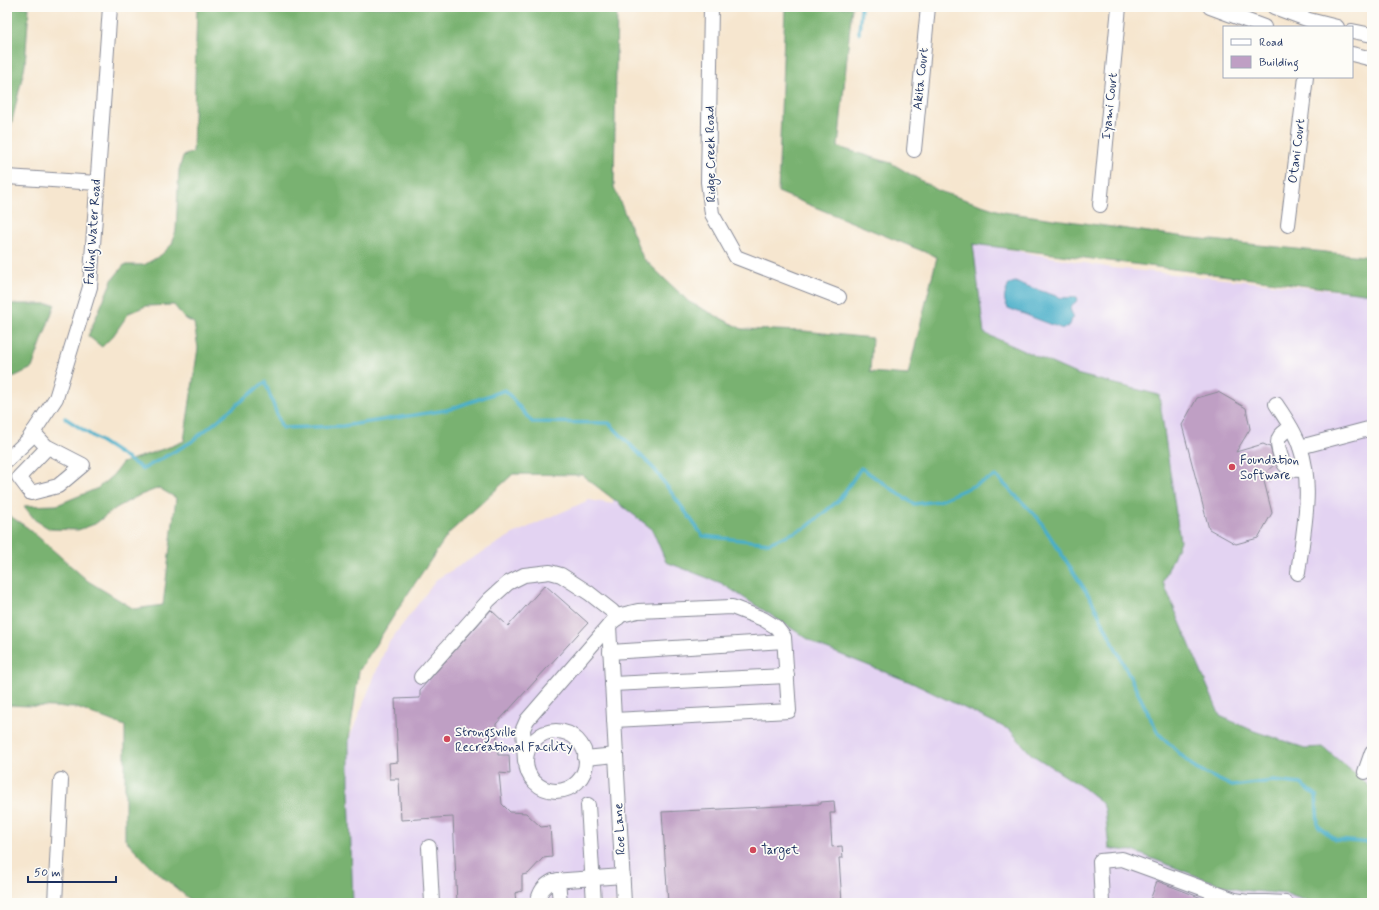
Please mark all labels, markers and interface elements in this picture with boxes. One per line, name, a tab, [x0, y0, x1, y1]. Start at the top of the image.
legend	[1223, 26, 1353, 78]
text: Road	[1259, 35, 1283, 51]
street label: Akita Court	[909, 47, 933, 111]
text: Building	[1259, 55, 1299, 72]
street label: Iyami Court	[1098, 72, 1122, 140]
street label: Ridge Creek Road	[702, 106, 721, 202]
street label: Otani Court	[1285, 118, 1309, 184]
street label: Falling Water Road	[81, 178, 107, 286]
place label: Foundation Software	[1240, 452, 1299, 484]
marker: Foundation Software	[1227, 462, 1237, 472]
place label: Strongsville Recreational Facility	[455, 724, 573, 756]
marker: Strongsville Recreational Facility	[442, 734, 452, 744]
street label: Roe Lane	[610, 803, 630, 855]
place label: Target	[761, 842, 799, 860]
marker: Target	[748, 845, 758, 855]
scale bar	[28, 858, 116, 884]
text: 50 m	[34, 865, 61, 881]

